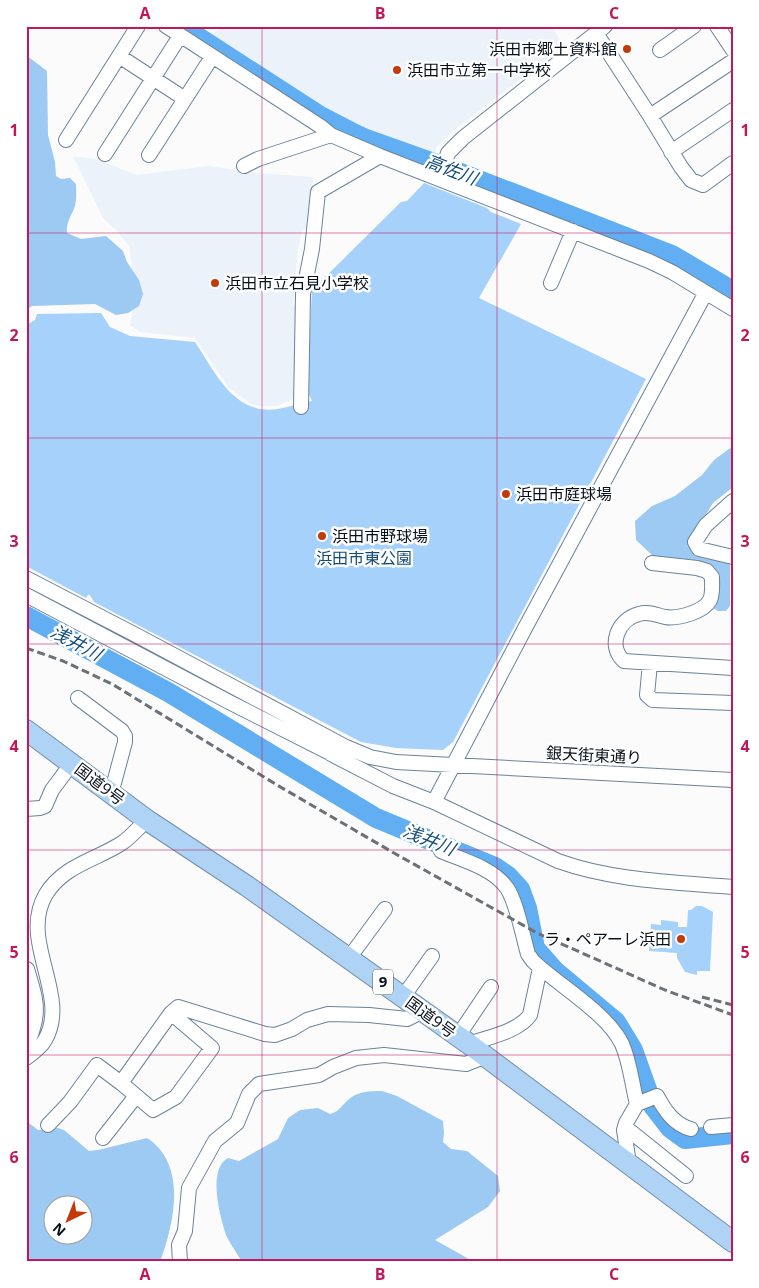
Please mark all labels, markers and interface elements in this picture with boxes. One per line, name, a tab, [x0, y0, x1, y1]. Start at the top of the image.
text: A	[139, 2, 151, 24]
text: B	[375, 2, 385, 24]
text: C	[609, 2, 619, 24]
place label: 浜田市郷土資料館	[489, 38, 617, 60]
marker: 浜田市郷土資料館	[621, 43, 633, 55]
place label: 浜田市立第一中学校	[407, 59, 551, 81]
marker: 浜田市立第一中学校	[391, 64, 403, 76]
text: 1	[9, 119, 19, 141]
text: 1	[740, 119, 750, 141]
water label: 高佐川	[422, 148, 483, 191]
place label: 浜田市立石見小学校	[225, 272, 369, 294]
marker: 浜田市立石見小学校	[209, 277, 221, 289]
text: 2	[9, 324, 19, 346]
text: 2	[740, 324, 750, 346]
place label: 浜田市庭球場	[516, 483, 612, 505]
marker: 浜田市庭球場	[500, 488, 512, 500]
place label: 浜田市野球場	[332, 525, 428, 547]
text: 3	[9, 530, 19, 552]
marker: 浜田市野球場	[316, 530, 328, 542]
text: 3	[740, 530, 750, 552]
park label: 浜田市東公園	[316, 547, 412, 569]
water label: 浅井川	[47, 619, 108, 666]
text: 4	[9, 735, 19, 757]
text: 4	[740, 735, 750, 757]
street label: 銀天街東通り	[545, 742, 643, 768]
street label: 国道9号	[71, 758, 129, 810]
water label: 浅井川	[400, 818, 461, 861]
place label: ラ・ペアーレ浜田	[544, 928, 671, 950]
marker: ラ・ペアーレ浜田	[675, 933, 687, 945]
text: 5	[9, 941, 19, 963]
text: 5	[740, 941, 750, 963]
road number: 9	[373, 970, 393, 994]
street label: 国道9号	[401, 991, 461, 1043]
text: 6	[9, 1146, 19, 1168]
text: 6	[740, 1146, 750, 1168]
north arrow	[42, 1196, 92, 1246]
text: N	[48, 1219, 69, 1241]
text: A	[139, 1263, 151, 1285]
text: B	[375, 1263, 385, 1285]
text: C	[609, 1263, 619, 1285]

